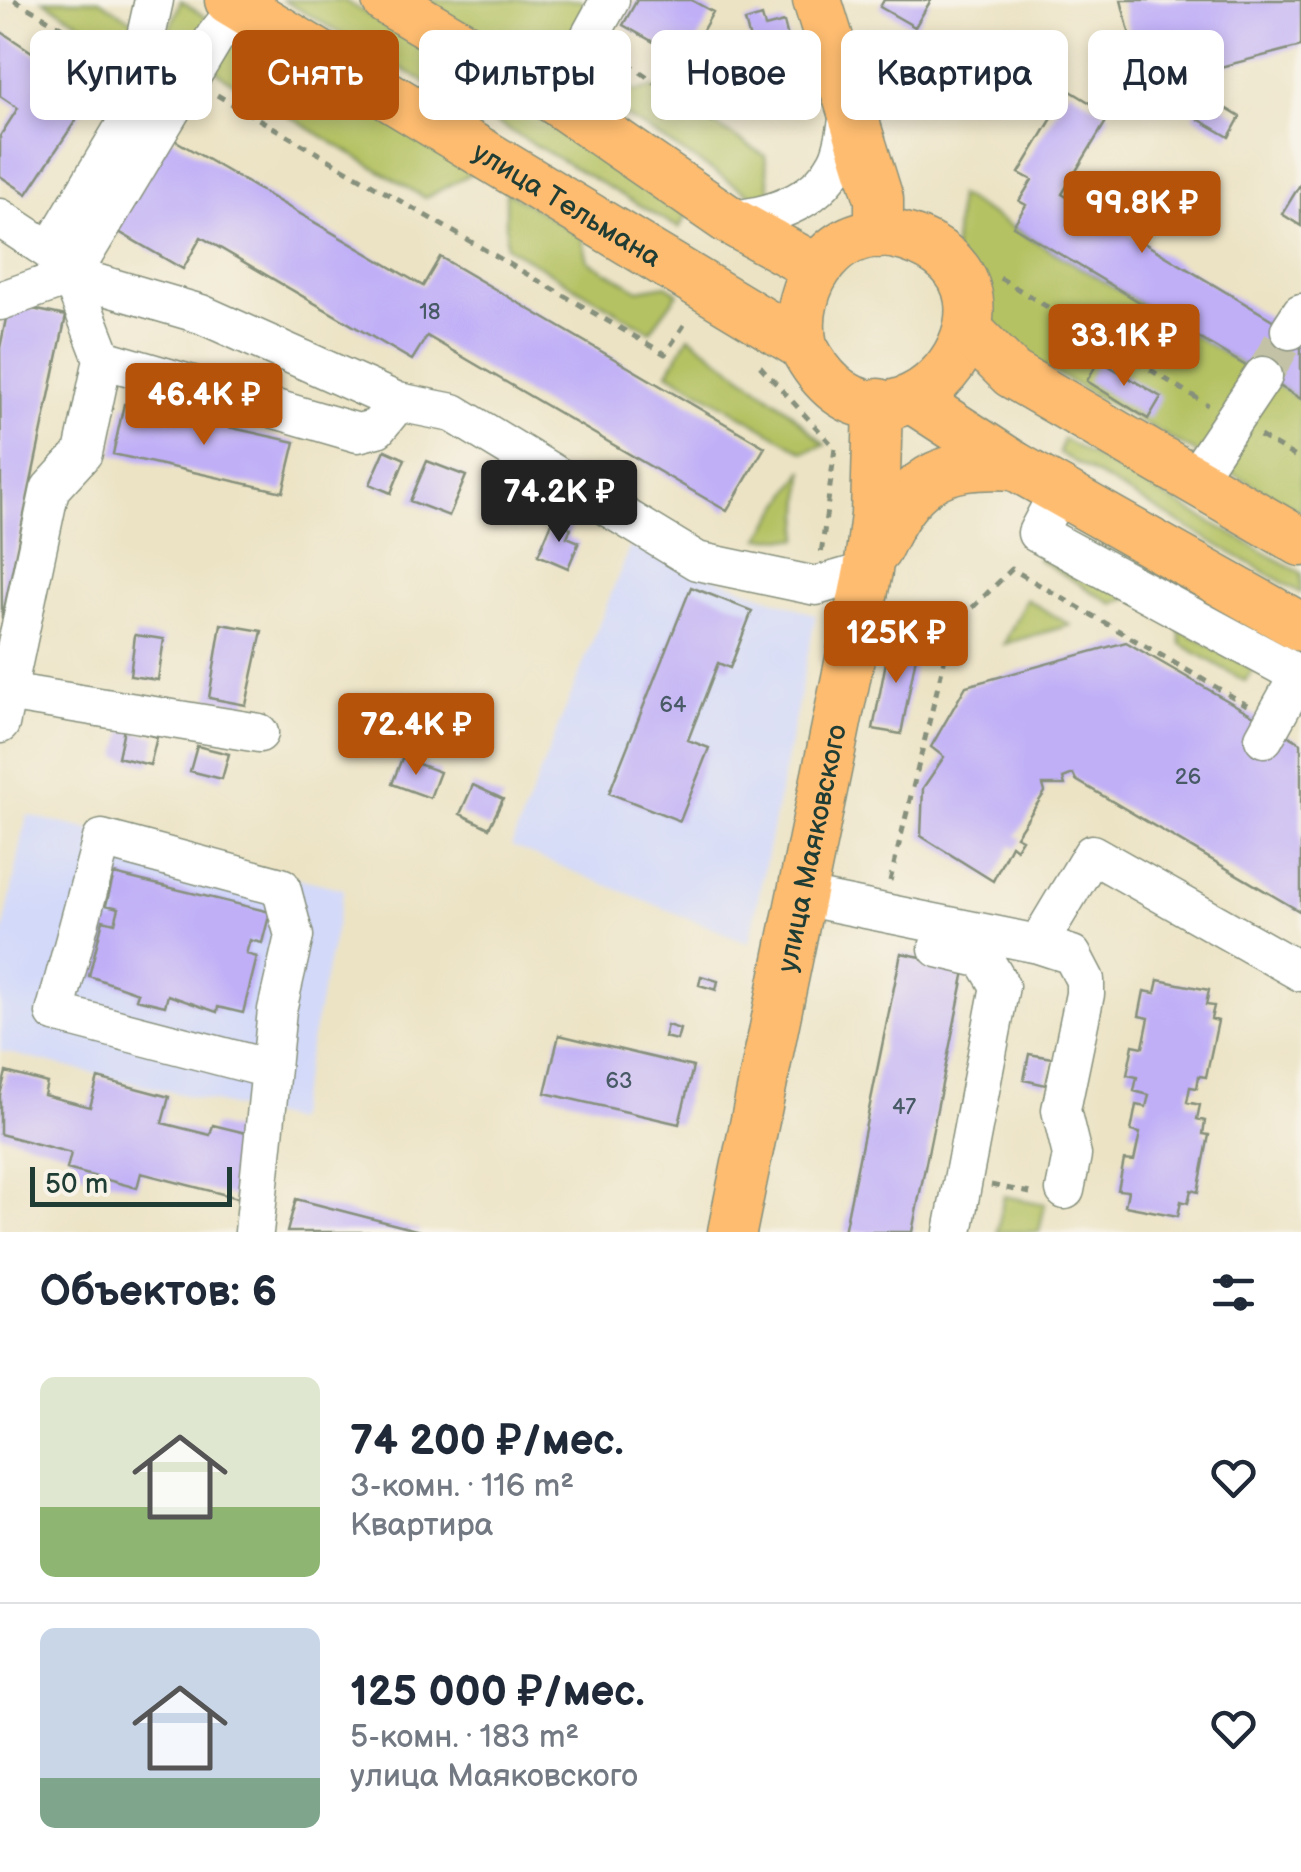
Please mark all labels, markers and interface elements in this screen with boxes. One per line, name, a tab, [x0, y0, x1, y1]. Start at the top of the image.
chip: Купить	[30, 30, 212, 120]
chip: Снять	[232, 30, 399, 120]
chip: Фильтры	[419, 30, 631, 120]
chip: Новое	[651, 30, 821, 120]
chip: Квартира	[841, 30, 1068, 120]
chip: Дом	[1088, 30, 1224, 120]
street label: улица Тельмана	[466, 136, 667, 275]
pin: 99.8K ₽	[1050, 171, 1234, 256]
text: 99.8K ₽	[1086, 184, 1198, 223]
house number: 18	[419, 299, 441, 326]
pin: 33.1K ₽	[1032, 304, 1216, 389]
text: 33.1K ₽	[1071, 317, 1177, 356]
pin: 46.4K ₽	[112, 363, 296, 448]
text: 46.4K ₽	[147, 376, 261, 415]
pin: 74.2K ₽	[467, 460, 651, 545]
text: 74.2K ₽	[503, 473, 615, 512]
pin: 125K ₽	[815, 601, 977, 686]
text: 125K ₽	[846, 614, 946, 653]
house number: 64	[660, 692, 687, 719]
pin: 72.4K ₽	[324, 693, 508, 778]
text: 72.4K ₽	[360, 706, 472, 745]
street label: улица Маяковского	[771, 722, 854, 975]
house number: 26	[1175, 764, 1201, 791]
house number: 63	[606, 1068, 632, 1095]
house number: 47	[892, 1094, 916, 1121]
scale bar	[30, 1162, 232, 1206]
text: 50 m	[45, 1168, 108, 1201]
icon: filters	[1206, 1265, 1261, 1320]
text: Объектов: 6	[40, 1267, 277, 1318]
text: 74 200 ₽/мес.	[350, 1416, 624, 1467]
icon: home	[120, 1417, 240, 1537]
icon: heart	[1206, 1450, 1261, 1505]
text: 3-комн. · 116 m²	[350, 1467, 574, 1506]
text: Квартира	[350, 1506, 493, 1545]
text: 125 000 ₽/мес.	[350, 1667, 645, 1718]
icon: home	[120, 1668, 240, 1788]
icon: heart	[1206, 1701, 1261, 1756]
text: 5-комн. · 183 m²	[350, 1718, 579, 1757]
text: улица Маяковского	[350, 1757, 638, 1796]

